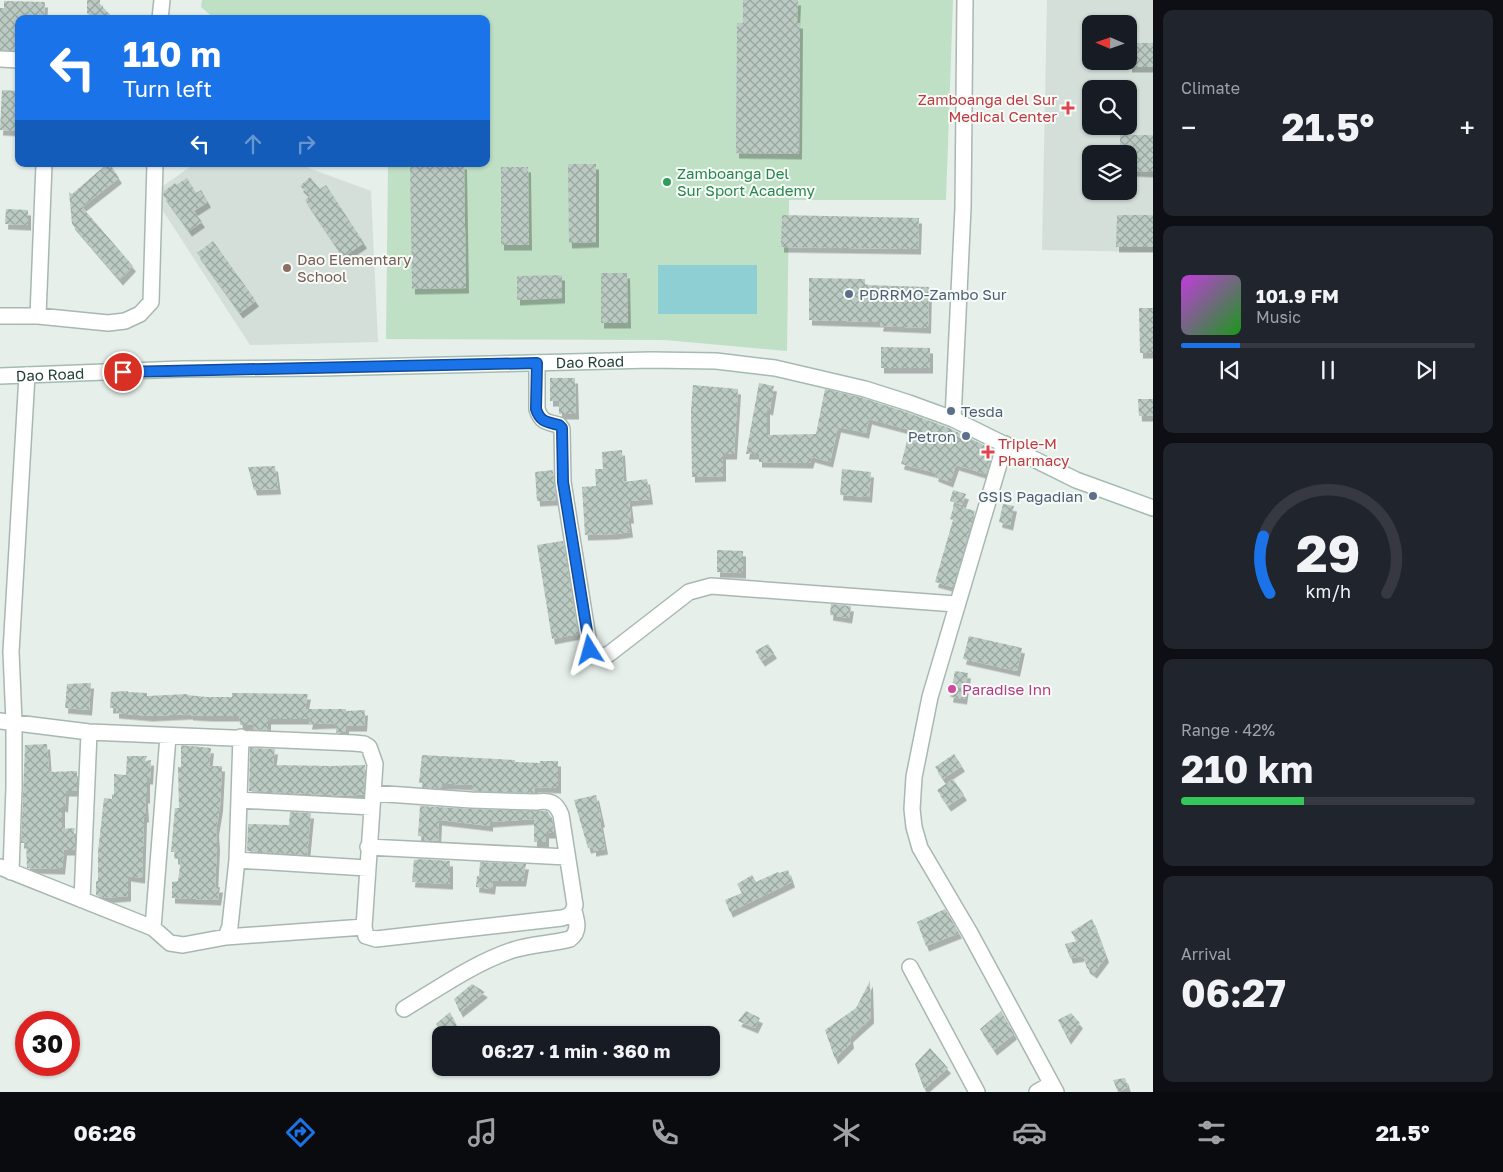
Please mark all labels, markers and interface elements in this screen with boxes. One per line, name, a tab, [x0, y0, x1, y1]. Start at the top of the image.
north arrow	[1082, 15, 1138, 70]
map controls	[1082, 15, 1137, 200]
text: 110 m	[123, 33, 221, 75]
icon: left	[40, 35, 105, 100]
text: Turn left	[123, 75, 212, 102]
text: Climate	[1181, 78, 1240, 98]
button: search	[1082, 80, 1137, 135]
place label: Zamboanga del Sur Medical Center	[918, 90, 1057, 125]
marker: Zamboanga del Sur Medical Center	[1061, 101, 1075, 115]
text: 21.5°	[1282, 104, 1374, 149]
text: −	[1181, 111, 1196, 144]
text: +	[1460, 111, 1475, 144]
icon: left	[186, 130, 214, 158]
icon: ahead	[239, 130, 267, 158]
icon: right	[292, 130, 320, 158]
button: layers	[1082, 145, 1137, 200]
place label: Zamboanga Del Sur Sport Academy	[677, 164, 815, 199]
marker: Zamboanga Del Sur Sport Academy	[661, 176, 673, 188]
place label: Dao Elementary School	[297, 250, 412, 285]
marker: Dao Elementary School	[281, 262, 293, 274]
text: 101.9 FM	[1256, 284, 1339, 307]
place label: PDRRMO-Zambo Sur	[859, 285, 1007, 303]
marker: PDRRMO-Zambo Sur	[843, 288, 855, 300]
text: Music	[1256, 307, 1301, 327]
pin	[102, 351, 144, 393]
street label: Dao Road	[555, 352, 624, 371]
icon: previous	[1216, 356, 1244, 384]
icon: pause	[1314, 356, 1342, 384]
icon: next	[1412, 356, 1440, 384]
icon: arrive	[109, 358, 137, 386]
street label: Dao Road	[15, 364, 85, 384]
place label: Tesda	[961, 402, 1003, 420]
marker: Tesda	[945, 405, 957, 417]
place label: Petron	[908, 427, 956, 445]
marker: Petron	[960, 430, 972, 442]
place label: Triple-M Pharmacy	[998, 434, 1070, 469]
marker: Triple-M Pharmacy	[982, 446, 994, 458]
place label: GSIS Pagadian	[978, 487, 1083, 505]
marker: GSIS Pagadian	[1087, 490, 1099, 502]
text: 29	[1296, 521, 1360, 583]
text: km/h	[1305, 580, 1351, 602]
position arrow	[563, 623, 615, 675]
place label: Paradise Inn	[962, 680, 1051, 698]
marker: Paradise Inn	[946, 683, 958, 695]
text: Range · 42%	[1181, 720, 1275, 740]
text: 210 km	[1181, 746, 1313, 791]
text: Arrival	[1181, 944, 1231, 964]
text: 06:27	[1181, 970, 1286, 1015]
speed limit sign: 30	[15, 1011, 80, 1076]
text: 06:27 · 1 min · 360 m	[482, 1039, 670, 1062]
icon: directions	[283, 1115, 318, 1150]
icon: music	[465, 1115, 500, 1150]
icon: phone	[647, 1115, 682, 1150]
icon: climate	[829, 1115, 864, 1150]
icon: car	[1012, 1115, 1047, 1150]
icon: filters	[1194, 1115, 1229, 1150]
text: 06:26	[74, 1119, 136, 1146]
text: 21.5°	[1376, 1119, 1429, 1146]

